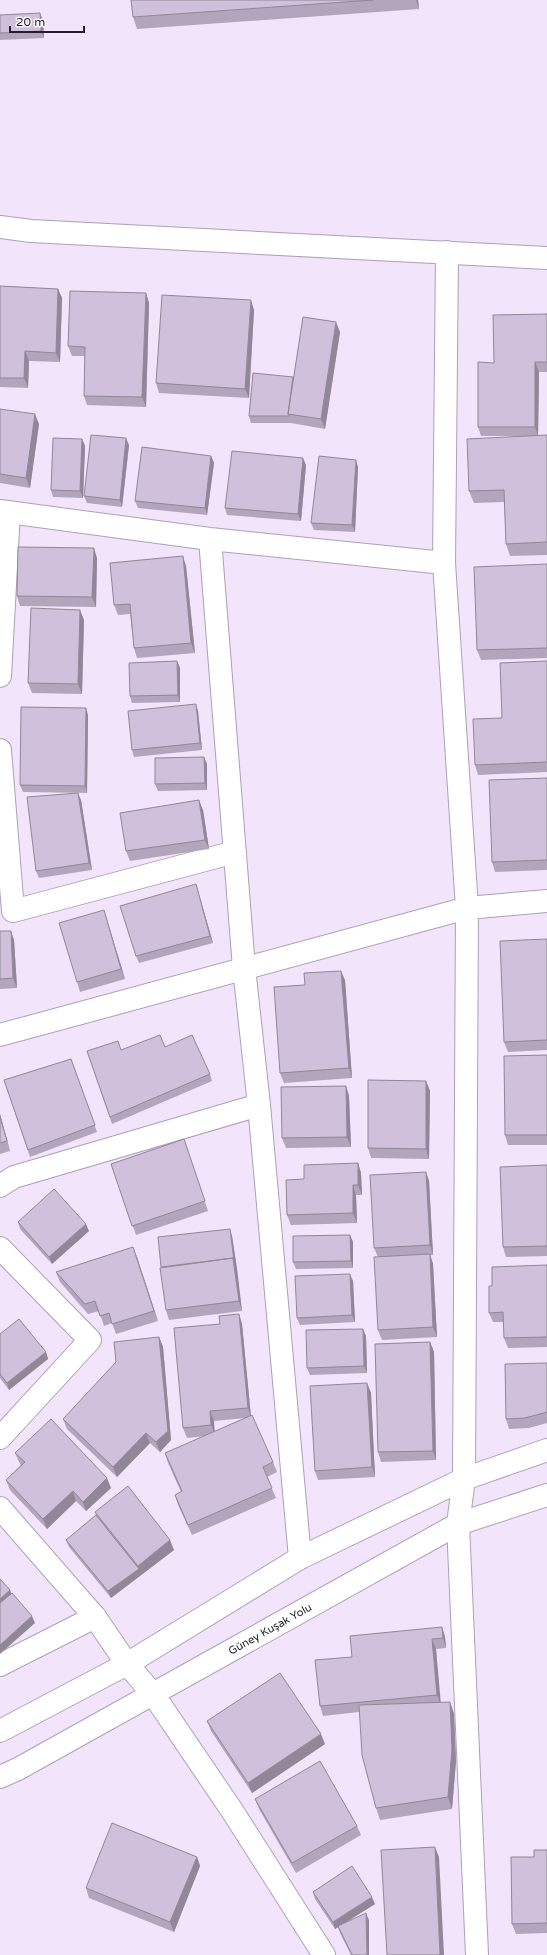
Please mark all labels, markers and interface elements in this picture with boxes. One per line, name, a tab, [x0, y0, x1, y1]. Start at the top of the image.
scale bar	[10, 8, 84, 34]
text: 20 m	[16, 15, 45, 29]
street label: Güney Kuşak Yolu	[226, 1601, 314, 1658]

